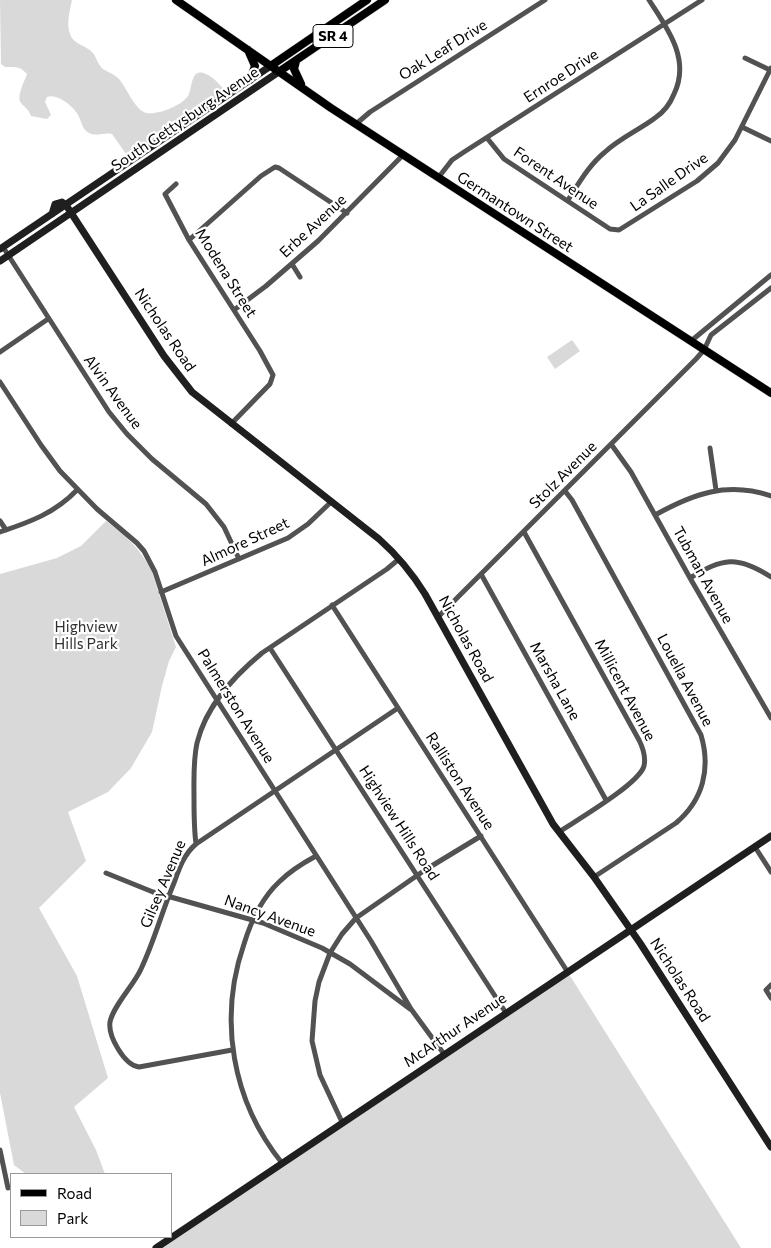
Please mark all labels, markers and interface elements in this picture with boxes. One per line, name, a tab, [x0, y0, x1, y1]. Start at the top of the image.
street label: Oak Leaf Drive	[396, 16, 490, 84]
road number: SR 4	[313, 24, 353, 48]
street label: Ernroe Drive	[520, 45, 602, 107]
street label: South Gettysburg Avenue	[108, 63, 262, 175]
street label: Forent Avenue	[510, 143, 602, 213]
street label: La Salle Drive	[627, 149, 711, 215]
street label: Germantown Street	[453, 168, 577, 256]
street label: Erbe Avenue	[276, 191, 350, 261]
street label: Modena Street	[191, 225, 261, 321]
street label: Nicholas Road	[131, 285, 199, 375]
street label: Alvin Avenue	[80, 351, 146, 433]
street label: Stolz Avenue	[526, 438, 600, 512]
street label: Almore Street	[198, 514, 292, 570]
street label: Tubman Avenue	[669, 523, 737, 627]
street label: Nicholas Road	[435, 592, 497, 686]
park label: Highview Hills Park	[54, 618, 118, 653]
street label: Louella Avenue	[653, 631, 717, 729]
street label: Millicent Avenue	[591, 636, 659, 744]
street label: Marsha Lane	[526, 639, 584, 723]
street label: Palmerston Avenue	[194, 646, 278, 766]
street label: Ralliston Avenue	[422, 729, 498, 833]
street label: Highview Hills Road	[355, 762, 443, 884]
street label: Gilsey Avenue	[136, 837, 190, 931]
street label: Nancy Avenue	[222, 891, 318, 941]
street label: Nicholas Road	[646, 935, 714, 1025]
street label: McArthur Avenue	[400, 989, 510, 1071]
legend	[10, 1173, 172, 1238]
text: Road	[57, 1184, 92, 1202]
text: Park	[57, 1209, 88, 1227]

